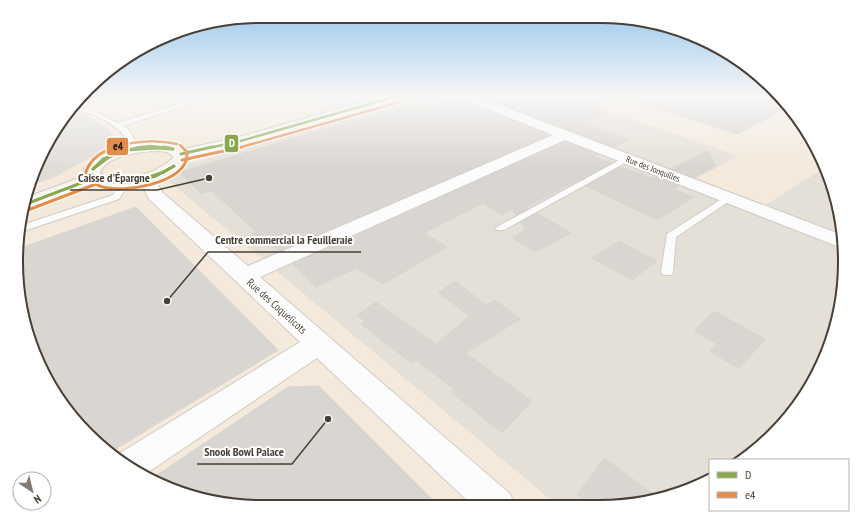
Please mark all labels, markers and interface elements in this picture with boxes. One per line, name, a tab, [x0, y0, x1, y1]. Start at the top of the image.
line badge: D	[224, 134, 239, 153]
text: D	[229, 136, 235, 150]
line badge: e4	[106, 137, 129, 156]
text: e4	[113, 139, 124, 153]
street label: Rue des Jonquilles	[625, 153, 682, 184]
callout: Caisse d'Épargne	[70, 166, 157, 190]
text: Caisse d'Épargne	[78, 170, 150, 185]
callout: Centre commercial la Feuilleraie	[208, 228, 361, 252]
text: Centre commercial la Feuilleraie	[215, 232, 353, 247]
street label: Rue des Coquelicots	[244, 275, 310, 337]
callout: Snook Bowl Palace	[197, 440, 292, 464]
text: Snook Bowl Palace	[204, 444, 284, 459]
legend	[709, 459, 849, 511]
text: D	[745, 467, 751, 482]
north arrow	[12, 471, 52, 511]
text: e4	[745, 487, 756, 502]
text: N	[31, 492, 44, 507]

